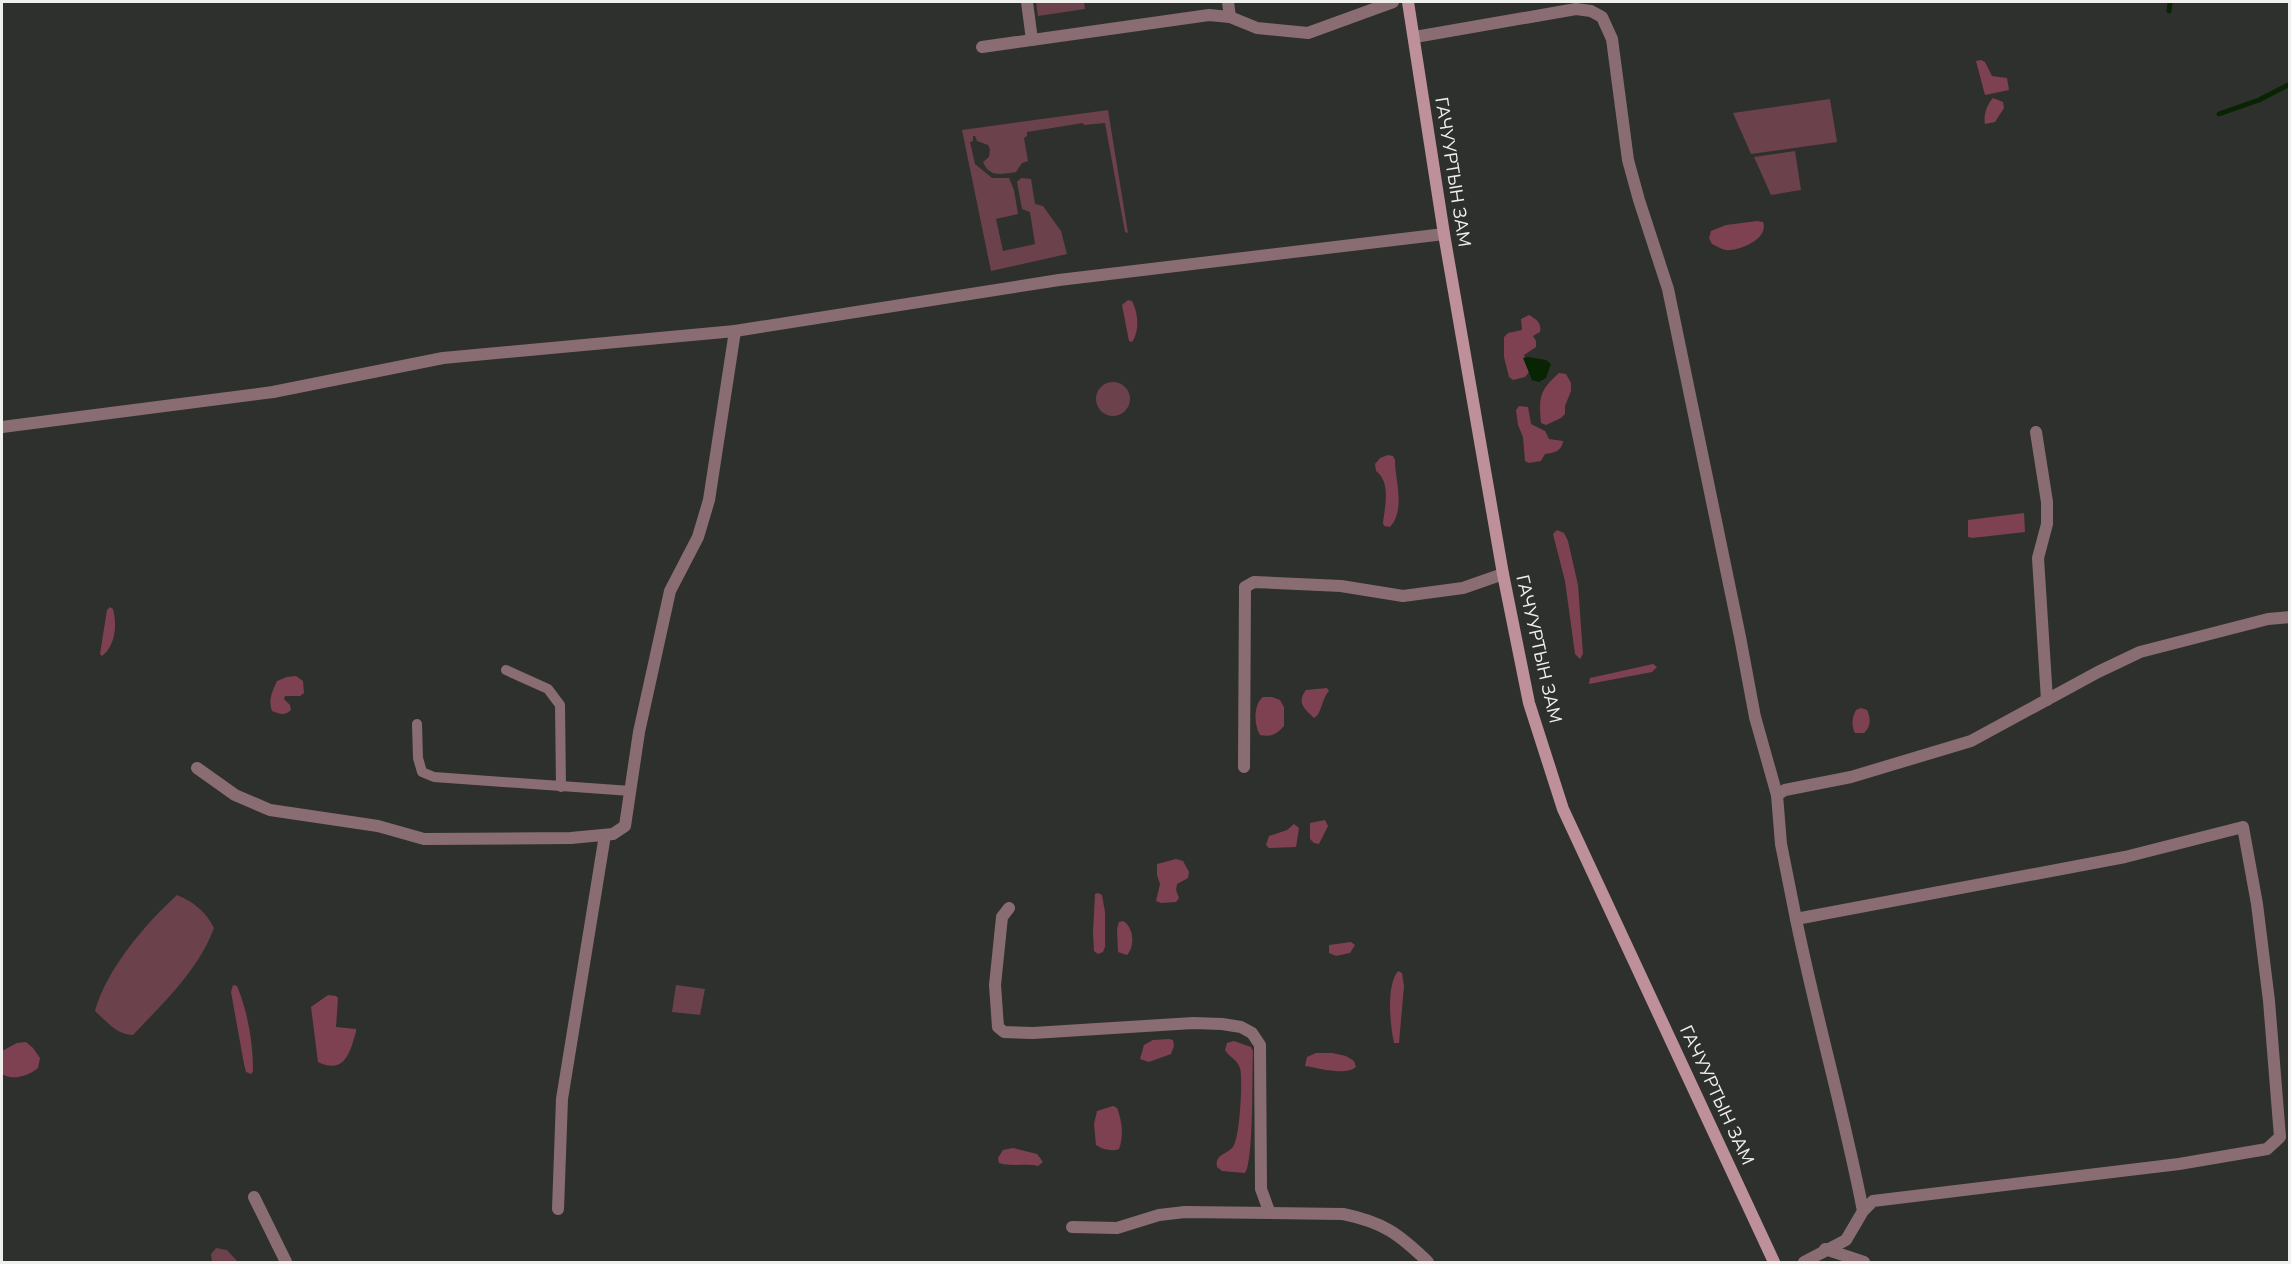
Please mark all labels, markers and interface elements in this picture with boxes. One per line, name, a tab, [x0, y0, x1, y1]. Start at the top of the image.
street label: ГАЧУУРТЫН ЗАМ	[1429, 95, 1477, 249]
street label: ГАЧУУРТЫН ЗАМ	[1510, 573, 1568, 725]
street label: ГАЧУУРТЫН ЗАМ	[1674, 1021, 1760, 1169]

